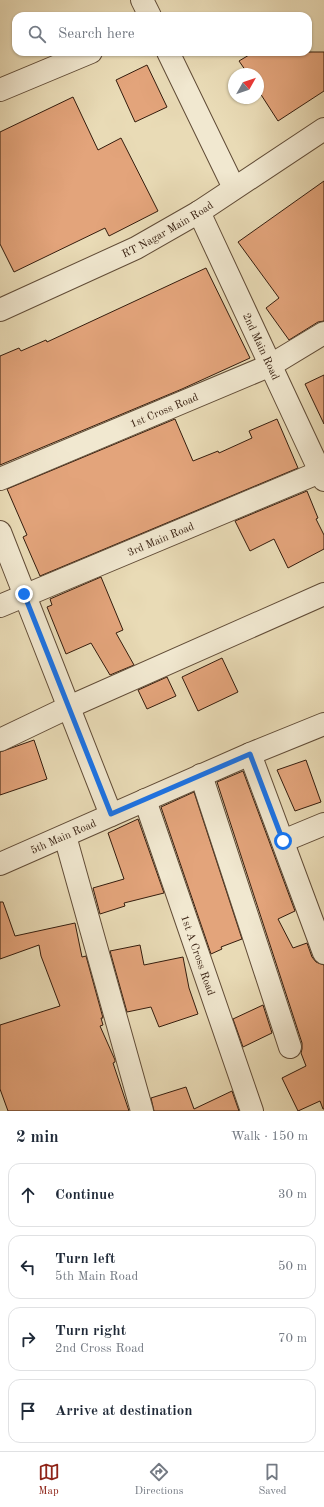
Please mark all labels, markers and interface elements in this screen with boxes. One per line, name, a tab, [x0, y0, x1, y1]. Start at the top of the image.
search box	[12, 12, 312, 56]
icon: search	[26, 23, 48, 45]
text: Search here	[58, 27, 135, 42]
north arrow	[228, 68, 264, 104]
street label: RT Nagar Main Road	[121, 200, 216, 261]
street label: 2nd Main Road	[240, 312, 281, 382]
street label: 1st Cross Road	[129, 392, 201, 431]
street label: 3rd Main Road	[126, 521, 196, 559]
route end	[15, 585, 33, 603]
street label: 5th Main Road	[29, 818, 98, 857]
route start	[274, 832, 292, 850]
street label: 1st A Cross Road	[178, 914, 216, 997]
text: 2 min	[16, 1129, 59, 1146]
text: Walk · 150 m	[231, 1130, 308, 1143]
icon: ahead	[17, 1184, 39, 1206]
text: Continue	[55, 1188, 114, 1203]
text: 30 m	[278, 1188, 307, 1201]
text: Turn left	[55, 1252, 115, 1267]
icon: left	[17, 1256, 39, 1278]
text: 50 m	[278, 1260, 307, 1273]
text: 5th Main Road	[55, 1270, 138, 1283]
text: Turn right	[55, 1324, 126, 1339]
icon: right	[17, 1328, 39, 1350]
text: 70 m	[278, 1332, 307, 1345]
text: 2nd Cross Road	[55, 1342, 144, 1355]
icon: arrive	[17, 1400, 39, 1422]
text: Arrive at destination	[55, 1404, 193, 1419]
tab: Map	[38, 1461, 60, 1499]
tab: Directions	[135, 1461, 183, 1499]
tab: Saved	[258, 1461, 286, 1499]

